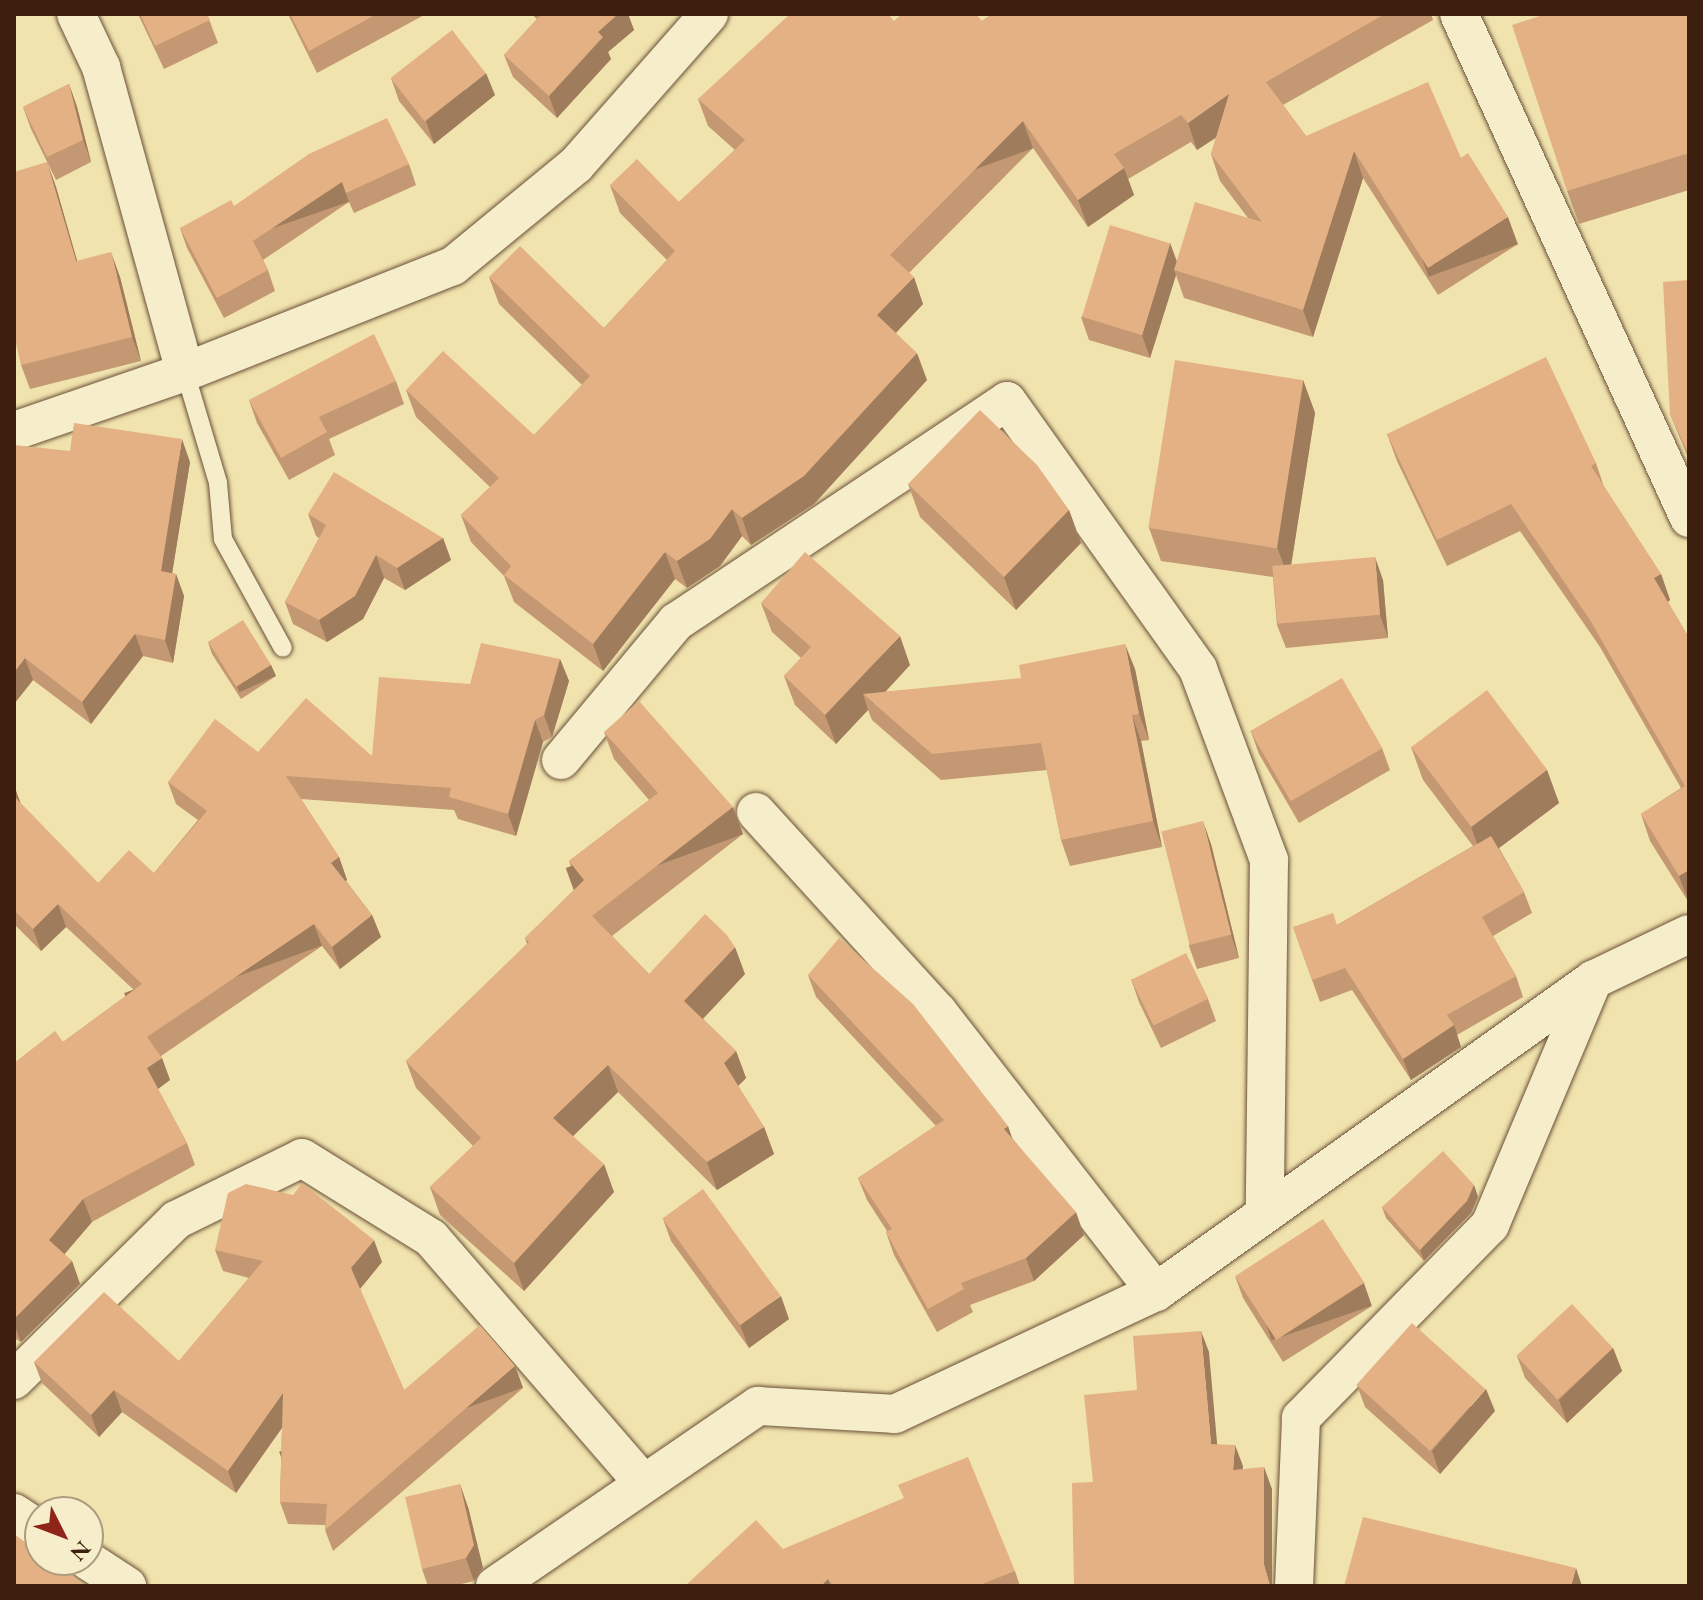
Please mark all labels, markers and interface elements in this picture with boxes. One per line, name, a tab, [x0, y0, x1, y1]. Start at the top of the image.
north arrow	[24, 1496, 104, 1576]
text: N	[64, 1535, 97, 1567]

